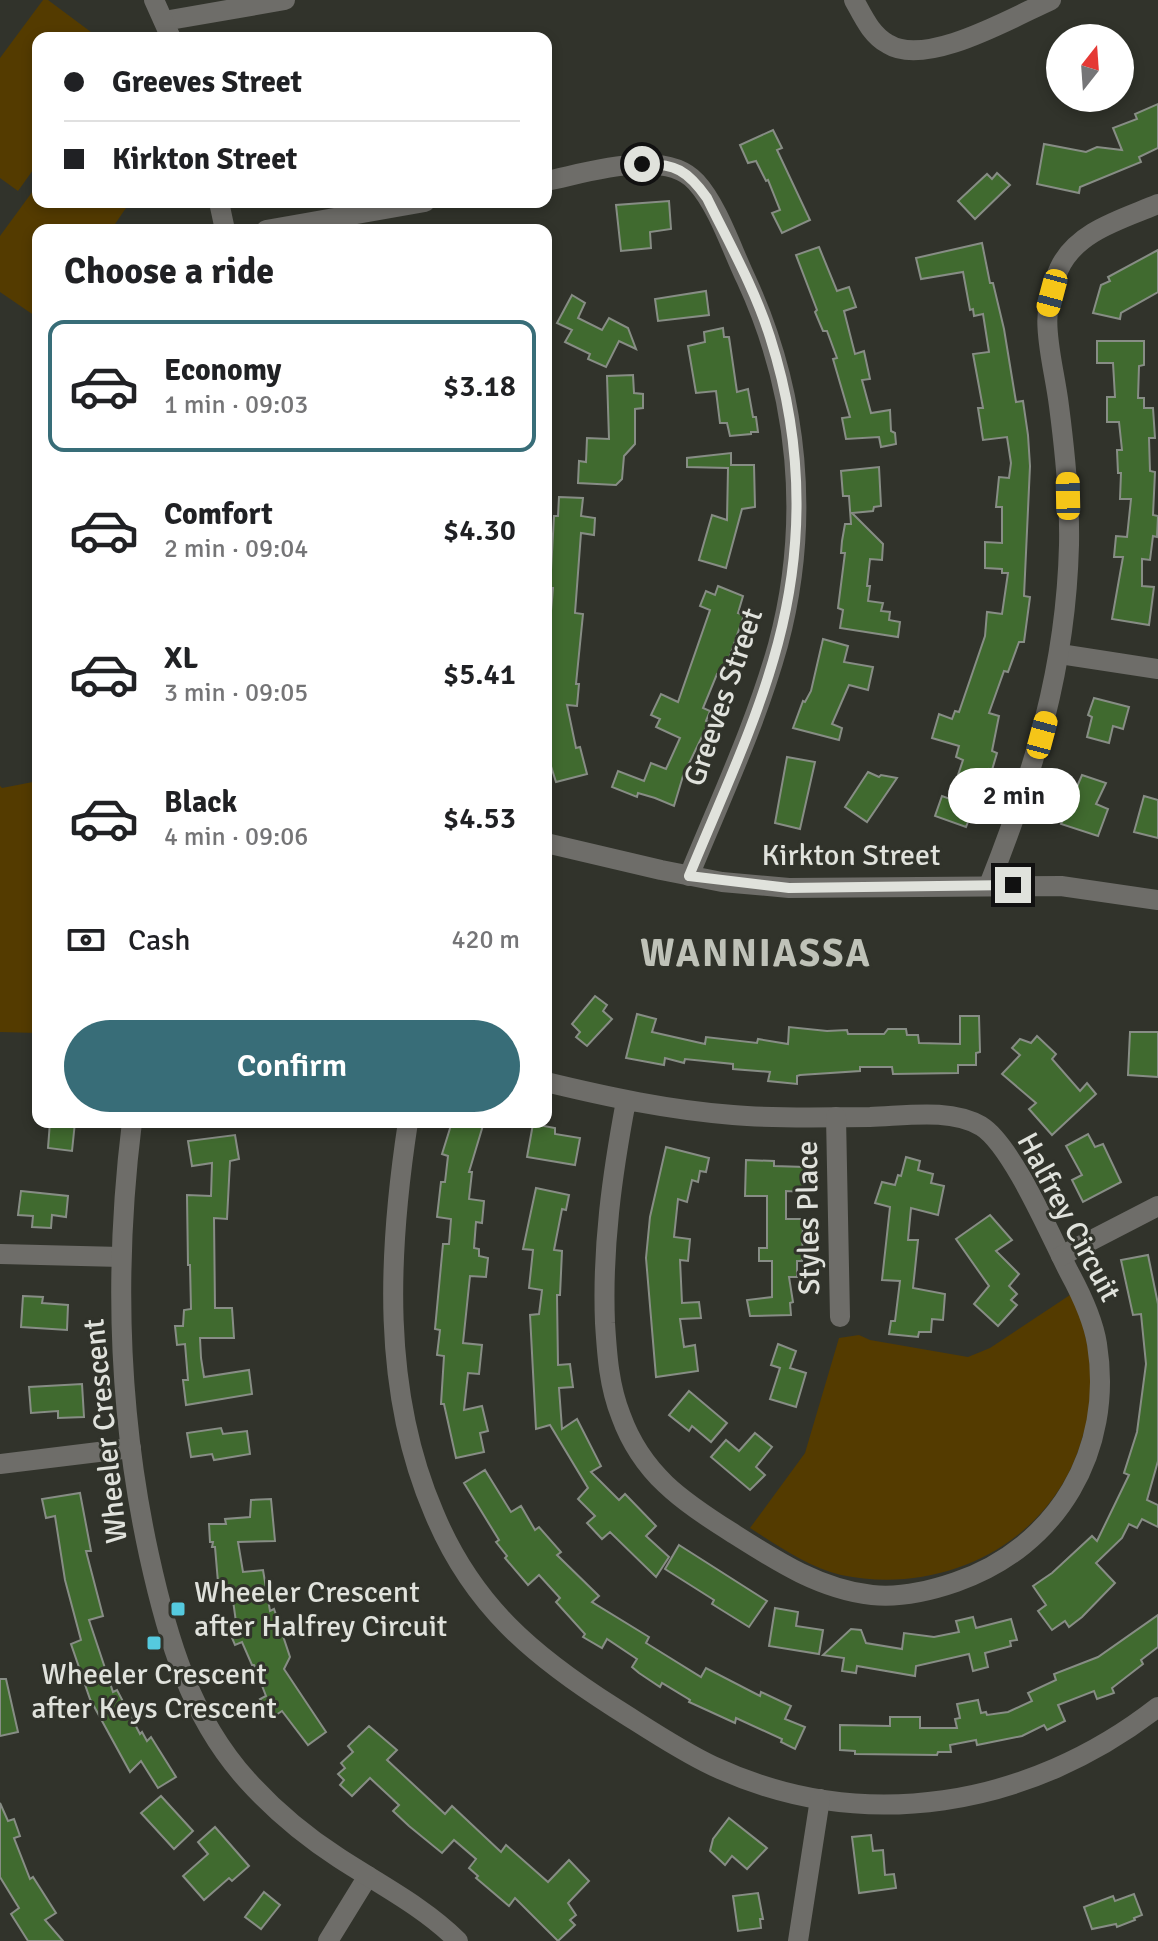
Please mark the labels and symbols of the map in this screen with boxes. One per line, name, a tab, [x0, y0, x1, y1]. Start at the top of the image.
north arrow	[1046, 24, 1134, 112]
route start	[624, 146, 660, 182]
car	[1034, 267, 1070, 319]
car	[1056, 472, 1080, 520]
street label: Greeves Street	[676, 603, 771, 791]
car	[1024, 709, 1060, 761]
callout: 2 min	[947, 769, 1079, 825]
street label: Kirkton Street	[761, 837, 941, 874]
route end	[995, 867, 1031, 903]
district label: WANNIASSA	[640, 930, 872, 977]
street label: Halfrey Circuit	[1009, 1126, 1129, 1308]
street label: Styles Place	[789, 1140, 828, 1296]
street label: Wheeler Crescent	[75, 1317, 136, 1545]
place label: Wheeler Crescent after Halfrey Circuit	[194, 1574, 447, 1645]
marker: Wheeler Crescent after Halfrey Circuit	[169, 1600, 187, 1618]
marker: Wheeler Crescent after Keys Crescent	[145, 1634, 163, 1652]
place label: Wheeler Crescent after Keys Crescent	[31, 1656, 277, 1727]

